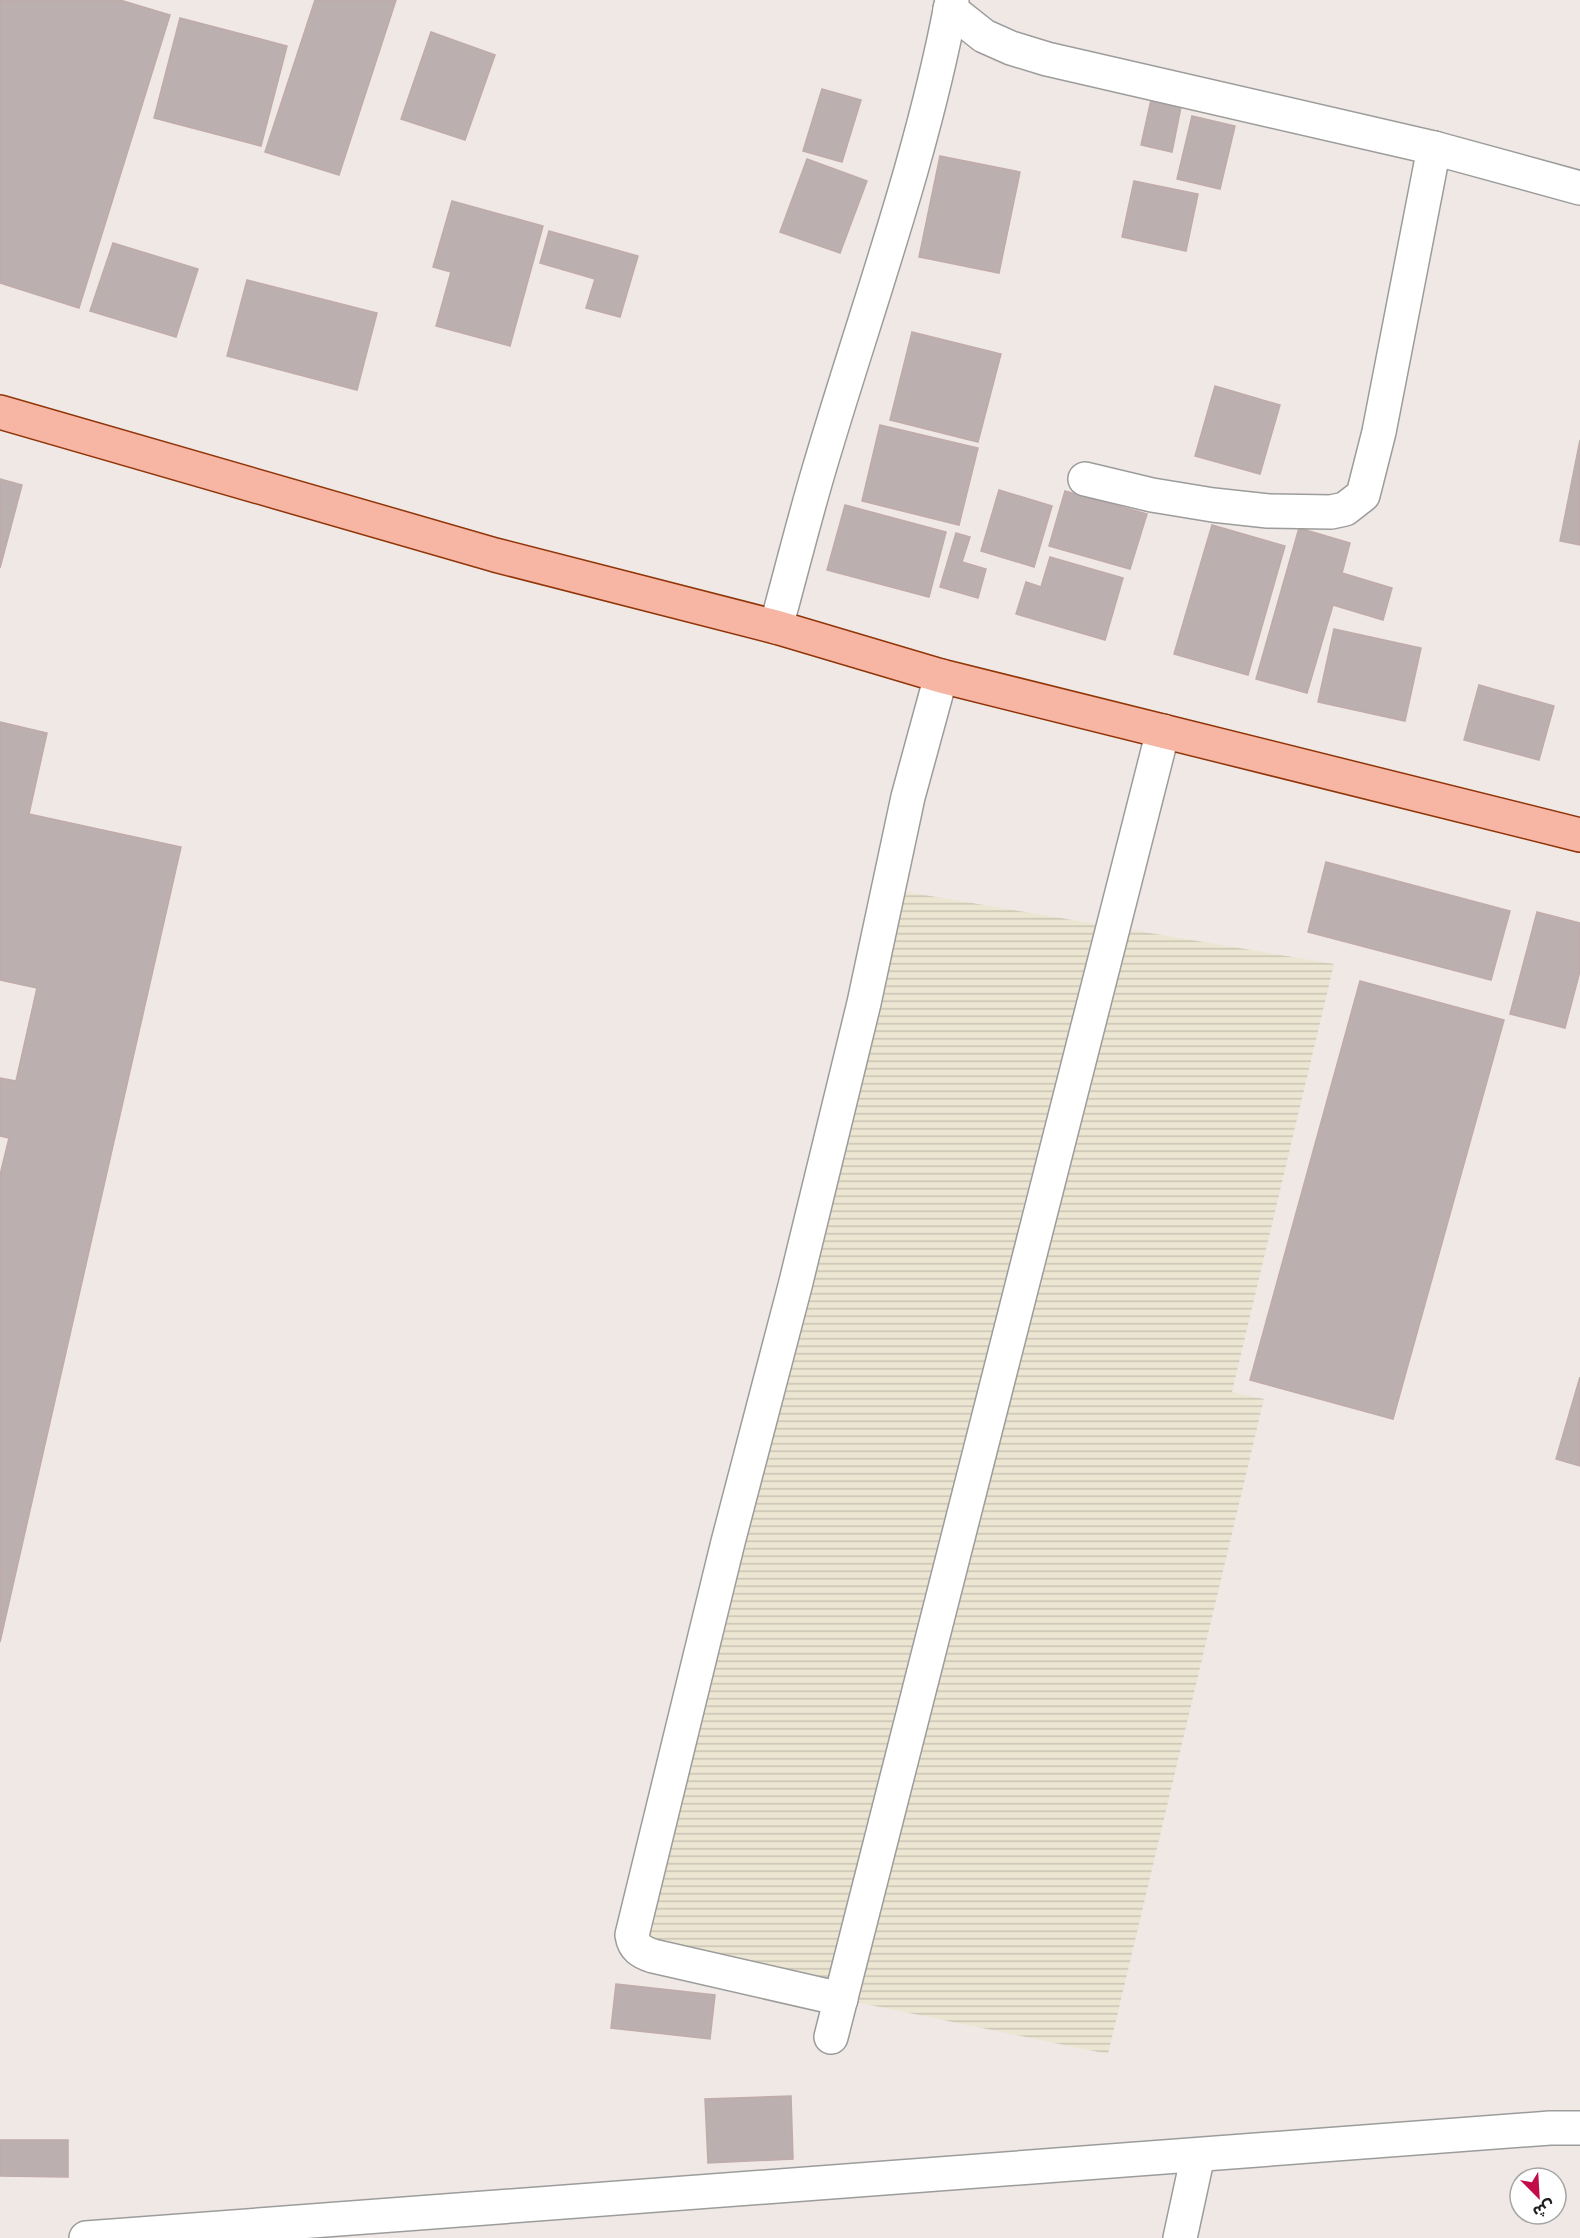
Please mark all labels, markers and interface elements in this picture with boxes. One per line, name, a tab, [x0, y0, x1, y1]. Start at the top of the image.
north arrow	[1508, 2166, 1568, 2226]
text: ش	[1530, 2195, 1558, 2222]

